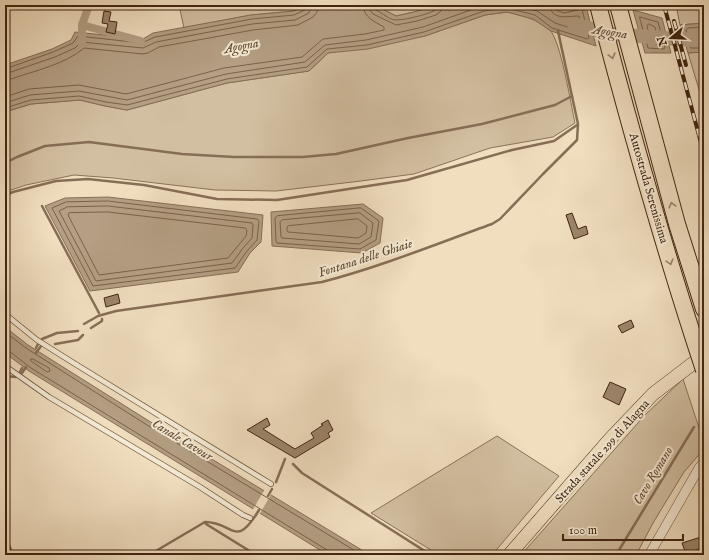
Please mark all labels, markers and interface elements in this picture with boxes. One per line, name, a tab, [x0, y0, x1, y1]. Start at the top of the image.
north arrow	[651, 18, 691, 58]
water label: Agogna	[589, 21, 629, 45]
text: N	[654, 34, 671, 49]
water label: Agogna	[220, 35, 261, 60]
one-way arrow	[607, 53, 616, 60]
street label: Autostrada Serenissima	[625, 130, 672, 246]
one-way arrow	[668, 202, 677, 209]
water label: Fontana delle Ghiaie	[316, 235, 415, 282]
one-way arrow	[665, 258, 674, 265]
street label: Strada statale 299 di Alagna	[552, 396, 653, 506]
water label: Canale Cavour	[149, 416, 216, 465]
water label: Cavo Romano	[629, 444, 677, 508]
scale bar	[563, 516, 683, 542]
text: 100 m	[569, 523, 597, 538]

